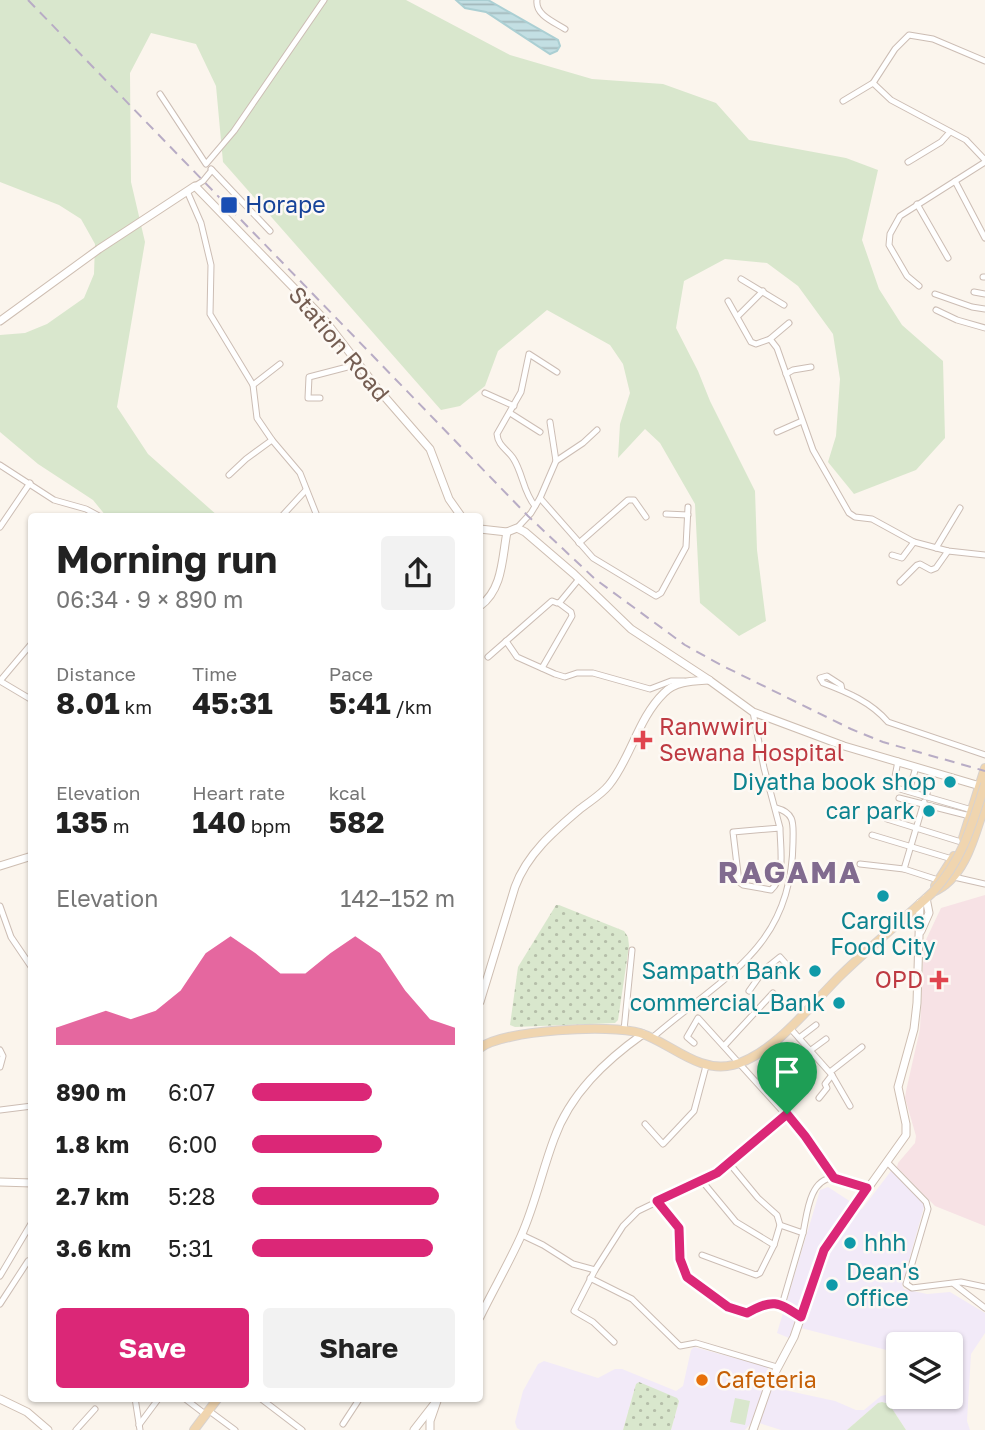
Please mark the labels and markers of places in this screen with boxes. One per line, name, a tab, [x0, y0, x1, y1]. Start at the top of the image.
place label: Horape	[245, 190, 326, 218]
marker: Horape	[219, 195, 239, 215]
place label: Ranwwiru Sewana Hospital	[659, 712, 844, 766]
marker: Ranwwiru Sewana Hospital	[633, 730, 653, 750]
place label: Diyatha book shop	[732, 767, 936, 795]
marker: Diyatha book shop	[942, 774, 958, 790]
place label: car park	[826, 796, 915, 824]
marker: car park	[921, 803, 937, 819]
marker: Cargills Food City	[875, 888, 891, 904]
place label: Cargills Food City	[830, 906, 936, 960]
place label: Sampath Bank	[641, 956, 801, 984]
marker: Sampath Bank	[807, 963, 823, 979]
place label: OPD	[875, 965, 923, 993]
marker: OPD	[929, 970, 949, 990]
place label: commercial_Bank	[630, 988, 825, 1016]
marker: commercial_Bank	[831, 995, 847, 1011]
pin	[757, 1042, 817, 1114]
place label: hhh	[864, 1228, 906, 1256]
marker: hhh	[842, 1235, 858, 1251]
place label: Dean's office	[846, 1257, 920, 1311]
marker: Dean's office	[824, 1277, 840, 1293]
place label: Cafeteria	[716, 1365, 817, 1393]
marker: Cafeteria	[694, 1372, 710, 1388]

